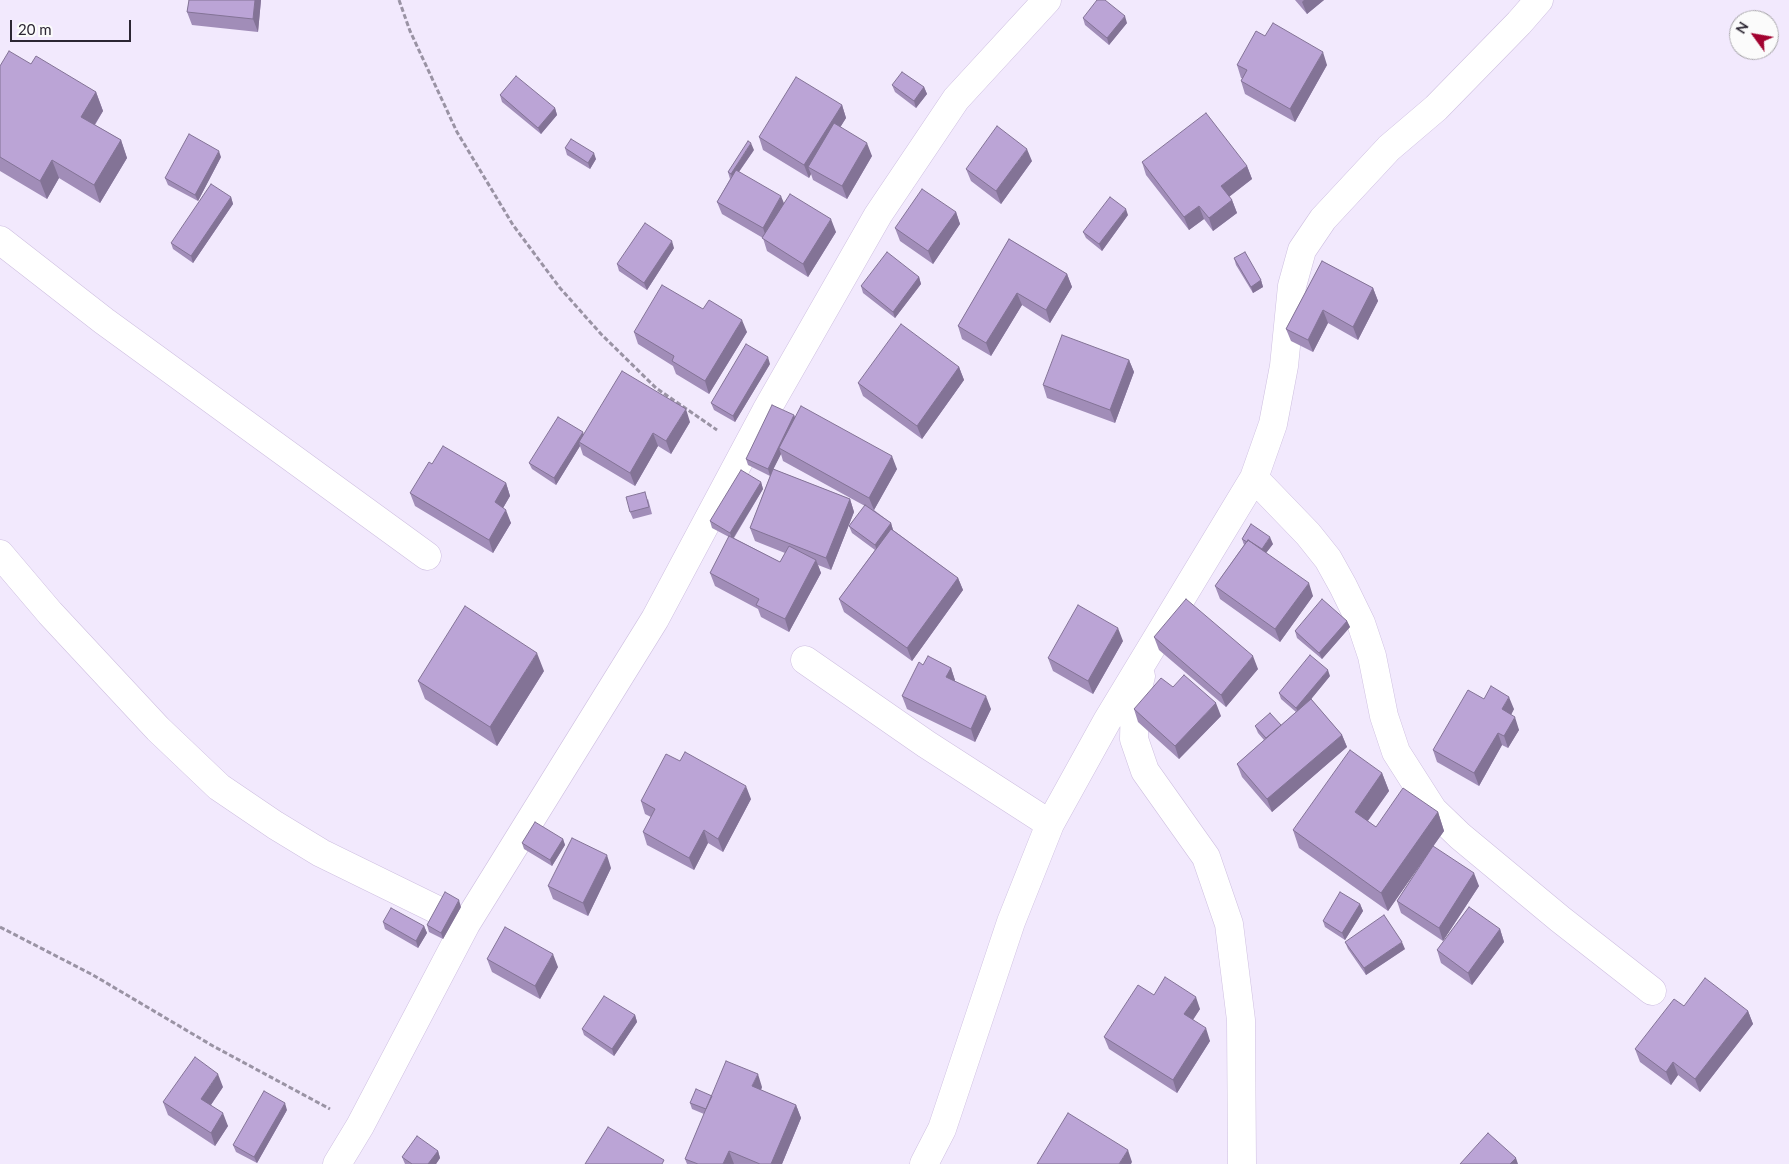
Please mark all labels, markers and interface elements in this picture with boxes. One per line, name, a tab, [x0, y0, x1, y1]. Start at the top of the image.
scale bar	[12, 10, 134, 42]
north arrow	[1729, 10, 1779, 60]
text: N	[1732, 18, 1752, 36]
text: 20 m	[18, 20, 52, 38]

